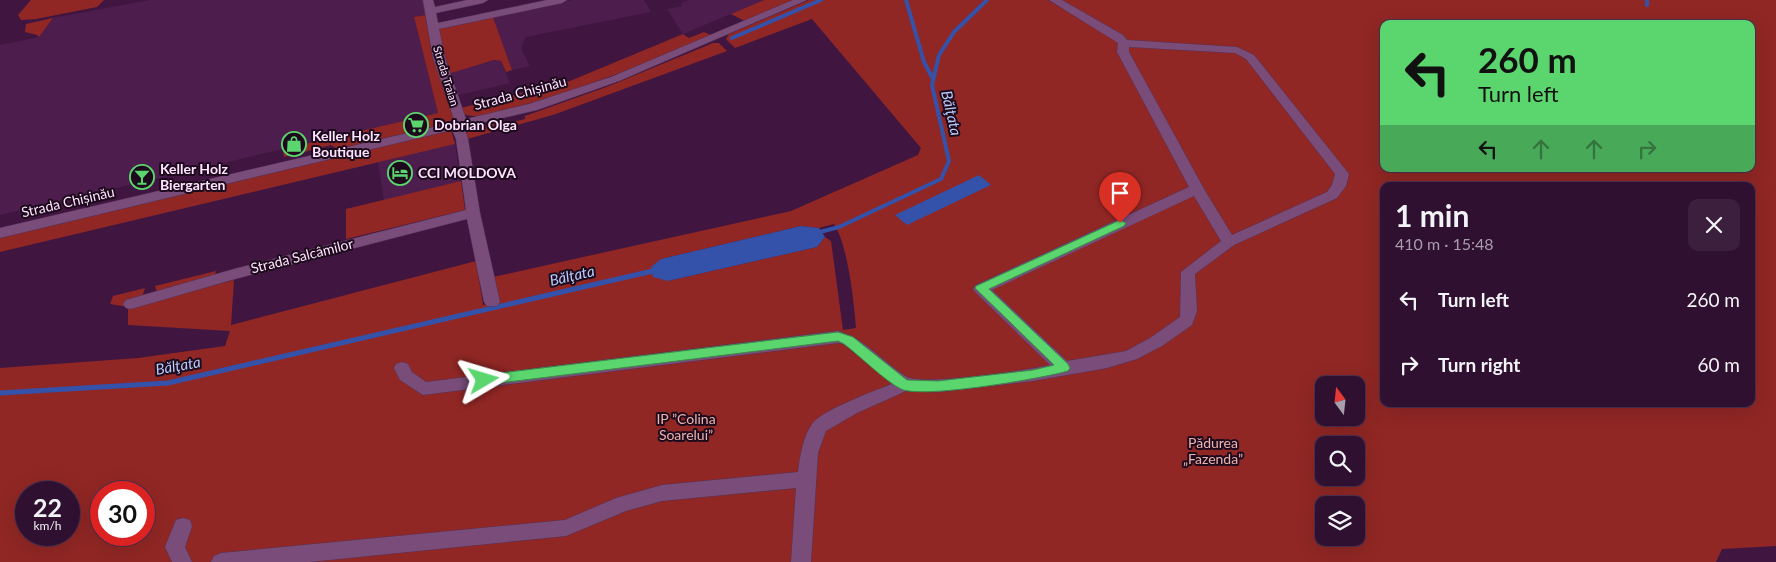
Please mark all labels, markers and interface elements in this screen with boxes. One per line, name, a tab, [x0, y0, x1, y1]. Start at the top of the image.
text: 260 m	[1478, 38, 1577, 80]
icon: left	[1395, 40, 1460, 105]
street label: Strada Traian	[431, 44, 462, 107]
street label: Strada Chișinău	[472, 72, 568, 113]
text: Turn left	[1478, 80, 1559, 107]
water label: Bălţata	[938, 88, 966, 137]
supermarket icon: Dobrian Olga	[403, 112, 429, 138]
place label: Dobrian Olga	[434, 116, 517, 133]
place label: Keller Holz Boutique	[312, 127, 380, 160]
shop icon: Keller Holz Boutique	[281, 131, 307, 157]
icon: left	[1474, 135, 1502, 163]
icon: ahead	[1527, 135, 1555, 163]
icon: ahead	[1580, 135, 1608, 163]
icon: right	[1633, 135, 1661, 163]
place label: Keller Holz Biergarten	[160, 160, 228, 193]
hotel icon: CCI MOLDOVA	[387, 160, 413, 186]
bar icon: Keller Holz Biergarten	[129, 164, 155, 190]
place label: CCI MOLDOVA	[418, 164, 516, 181]
pin	[1099, 172, 1141, 223]
icon: arrive	[1106, 179, 1134, 207]
street label: Strada Chișinău	[20, 183, 116, 220]
text: 1 min	[1395, 197, 1469, 233]
button: close	[1688, 199, 1740, 251]
text: 410 m · 15:48	[1395, 234, 1494, 253]
street label: Strada Salcâmilor	[249, 235, 355, 276]
water label: Bălţata	[547, 261, 596, 289]
icon: left	[1395, 286, 1423, 314]
text: Turn left	[1438, 288, 1509, 311]
text: 260 m	[1686, 288, 1740, 311]
icon: right	[1395, 351, 1423, 379]
water label: Bălţata	[154, 352, 202, 378]
position arrow	[457, 353, 509, 405]
text: Turn right	[1438, 353, 1520, 376]
text: 60 m	[1697, 353, 1740, 376]
north arrow	[1315, 376, 1365, 426]
map controls	[1315, 376, 1365, 546]
park label: IP ”Colina Soarelui”	[656, 410, 716, 443]
park label: Pădurea „Fazenda”	[1183, 434, 1243, 467]
button: search	[1315, 436, 1365, 486]
speed limit sign: 30	[90, 481, 155, 546]
text: 22	[33, 492, 62, 522]
button: layers	[1315, 496, 1365, 546]
text: km/h	[33, 518, 62, 533]

